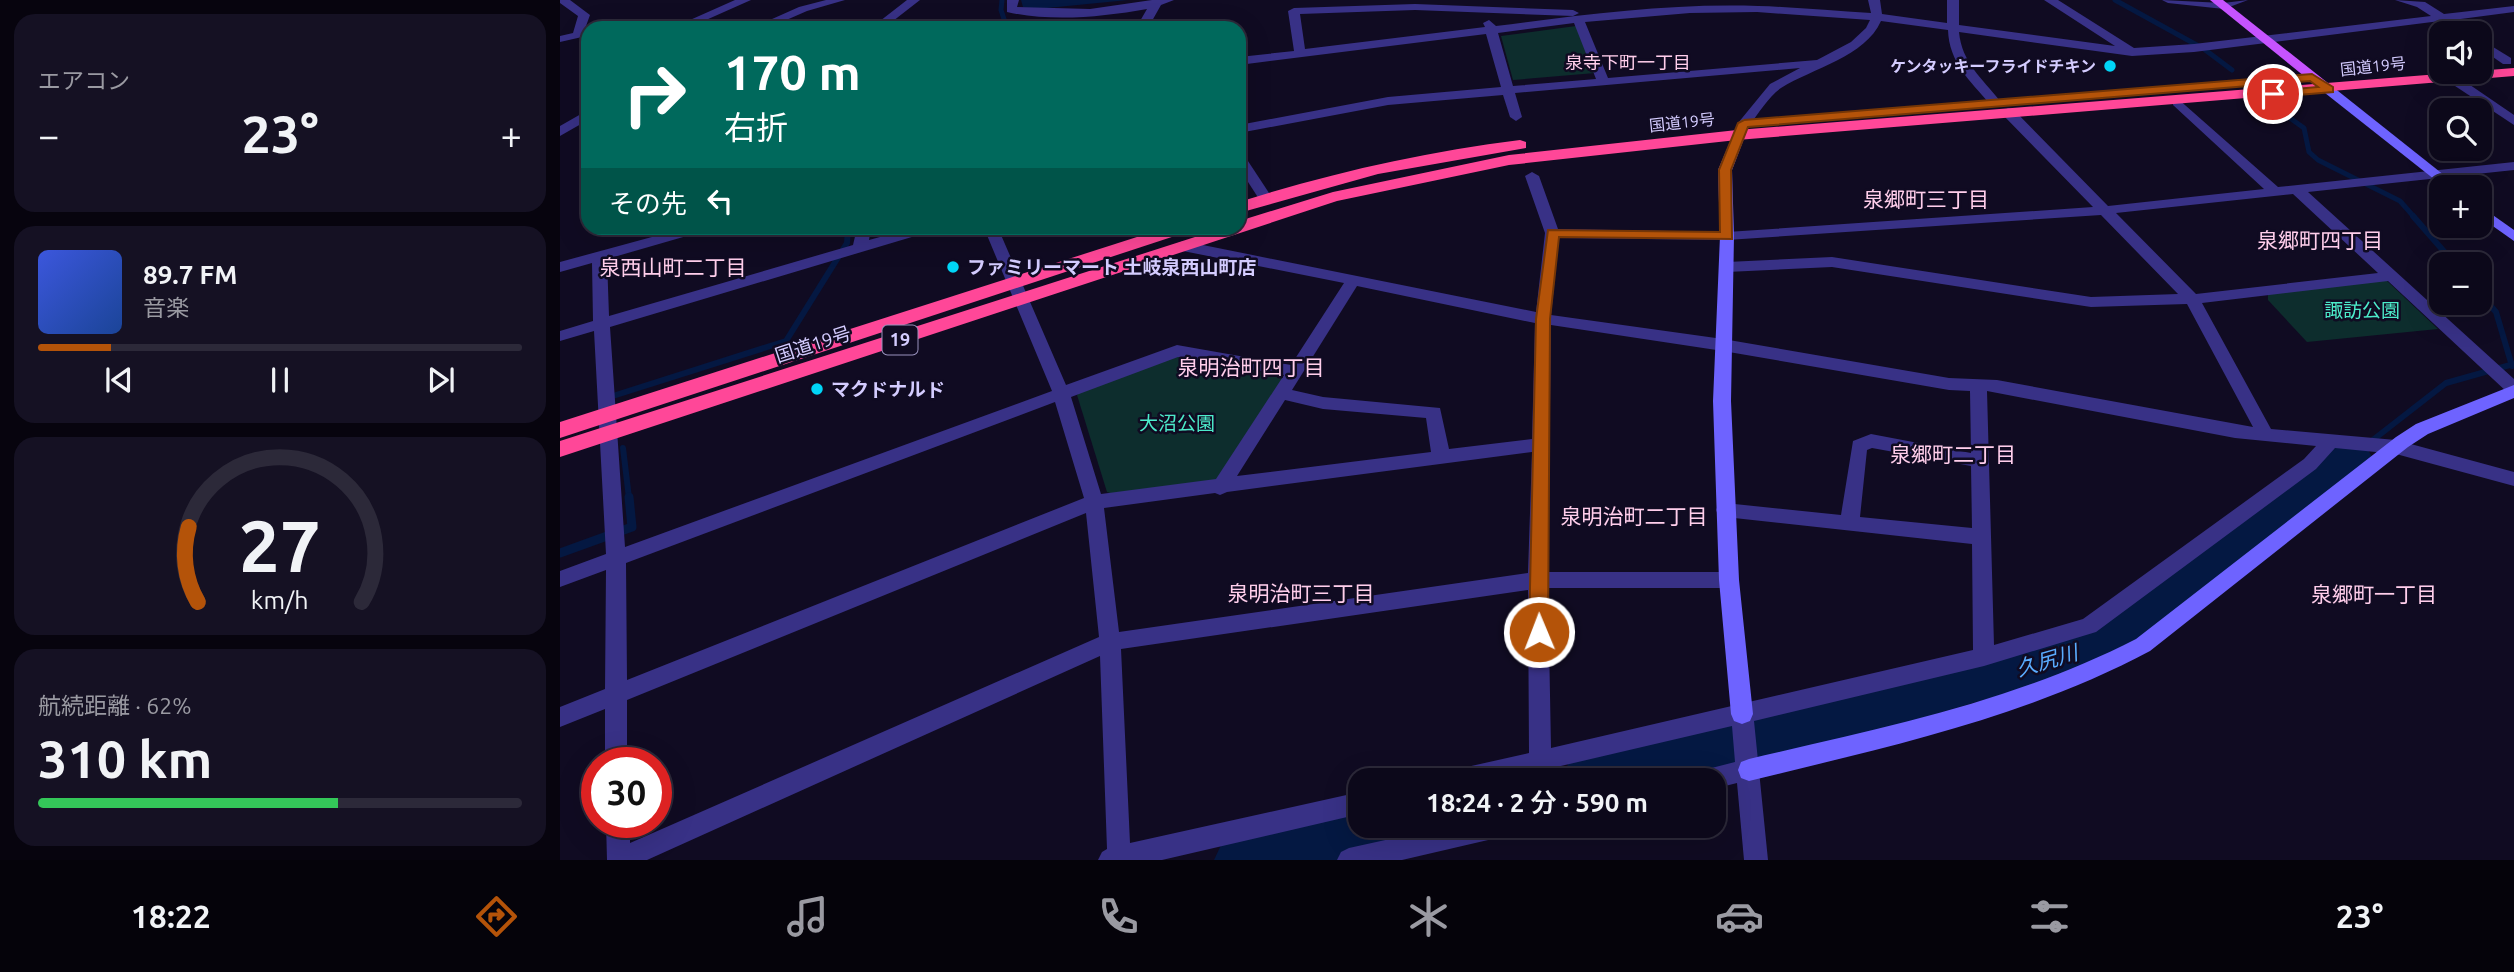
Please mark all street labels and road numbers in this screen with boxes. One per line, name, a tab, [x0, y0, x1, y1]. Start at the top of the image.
street label: 国道19号	[2339, 54, 2407, 78]
street label: 国道19号	[1648, 110, 1716, 134]
street label: 国道19号	[772, 321, 854, 367]
road number: 19	[882, 326, 918, 354]

